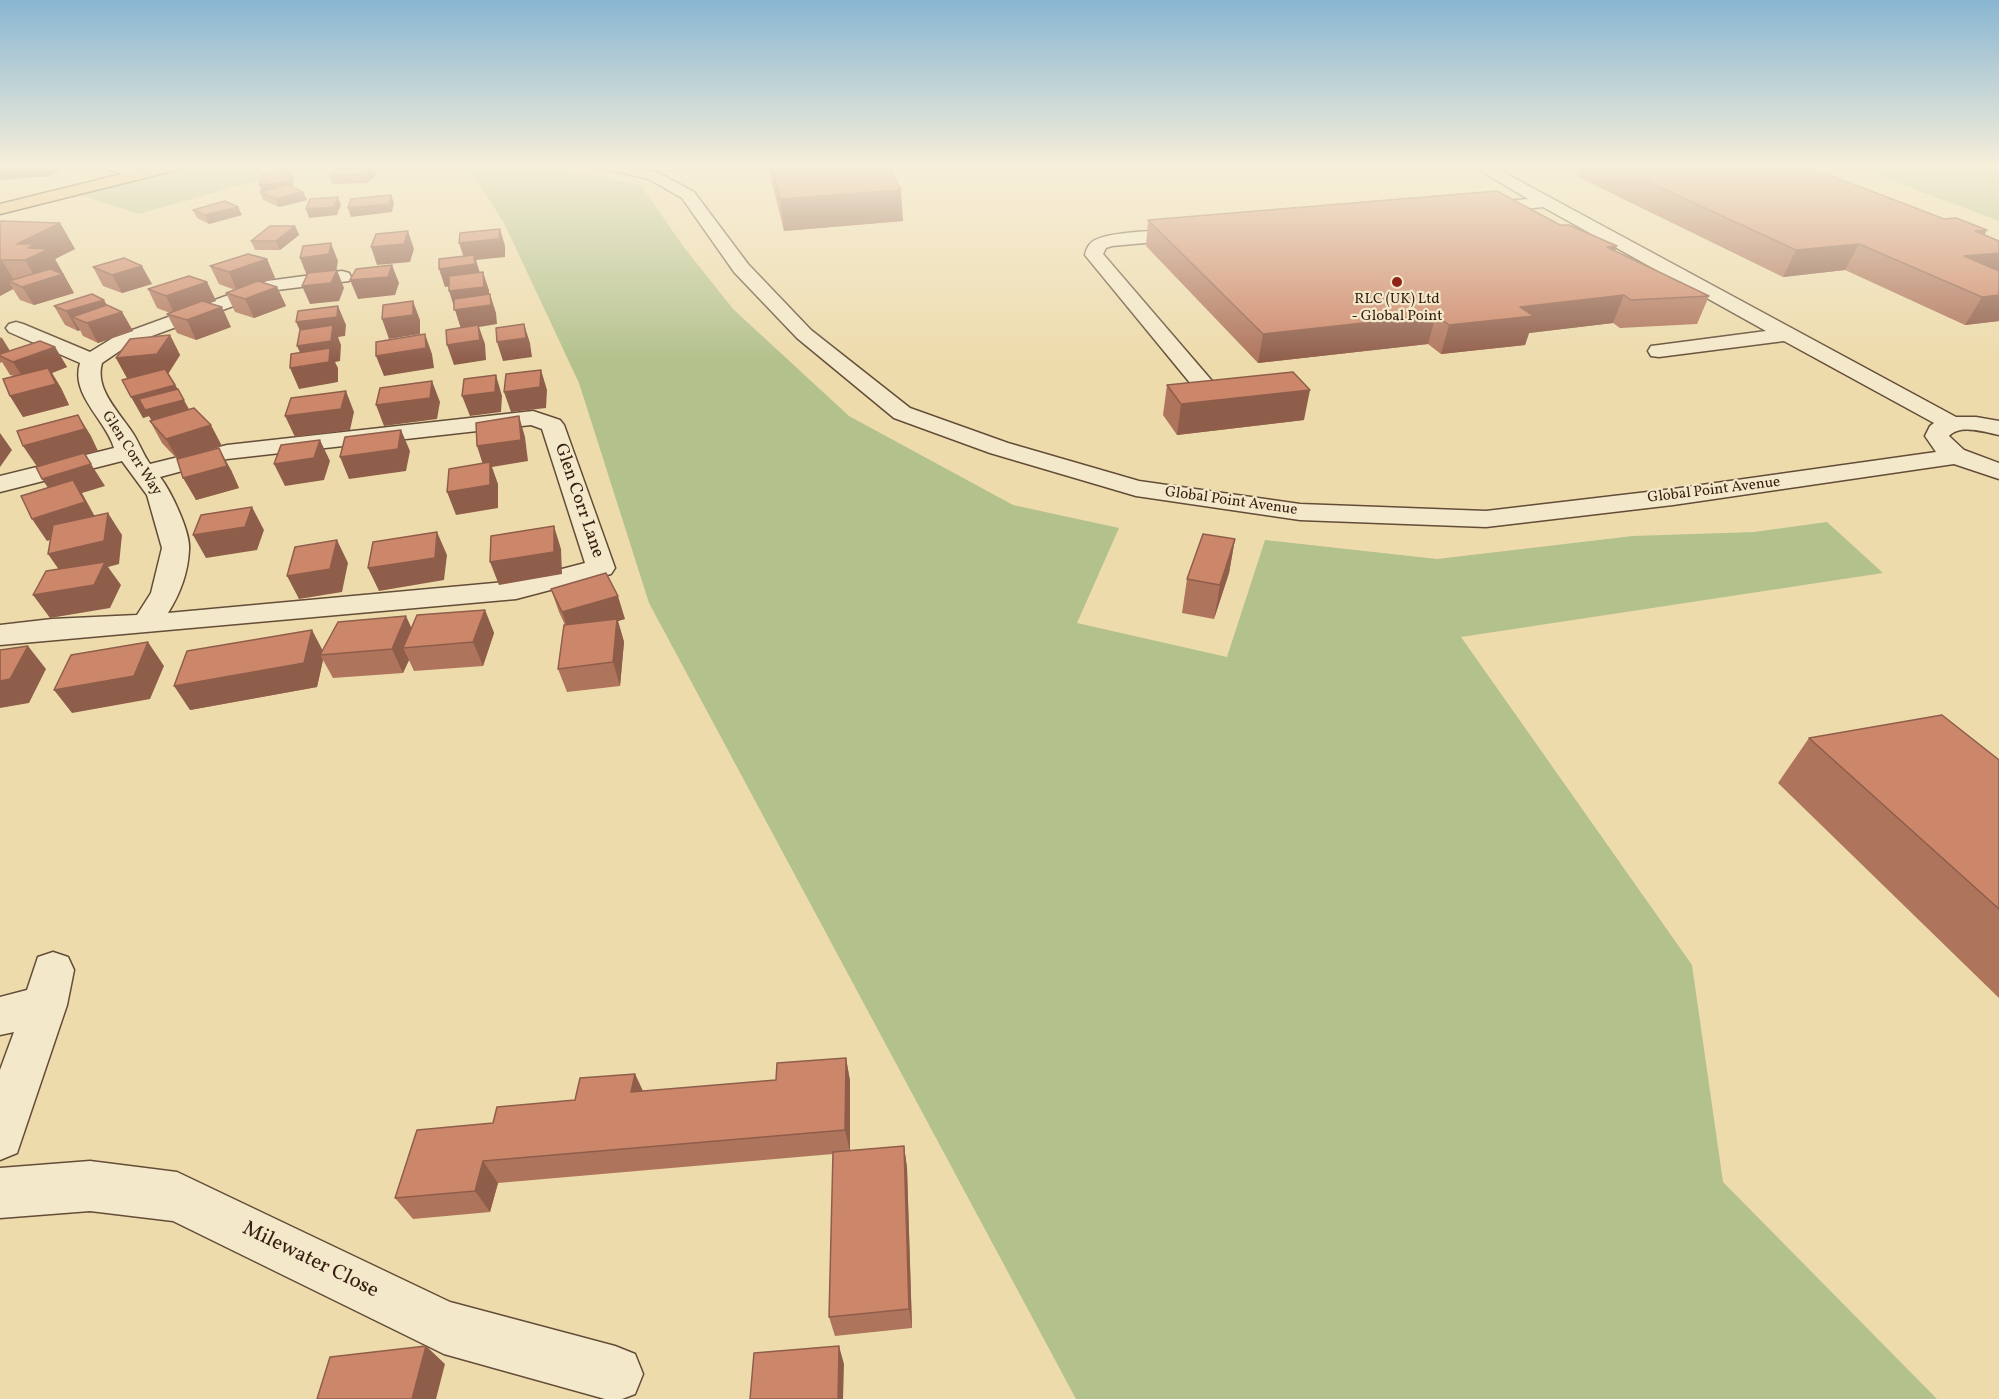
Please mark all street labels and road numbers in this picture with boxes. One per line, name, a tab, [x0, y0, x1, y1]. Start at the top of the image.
street label: Glen Corr Way	[97, 408, 165, 500]
street label: Glen Corr Lane	[548, 441, 608, 561]
street label: Global Point Avenue	[1647, 474, 1781, 508]
street label: Global Point Avenue	[1164, 484, 1298, 520]
street label: Milewater Close	[238, 1217, 382, 1305]

